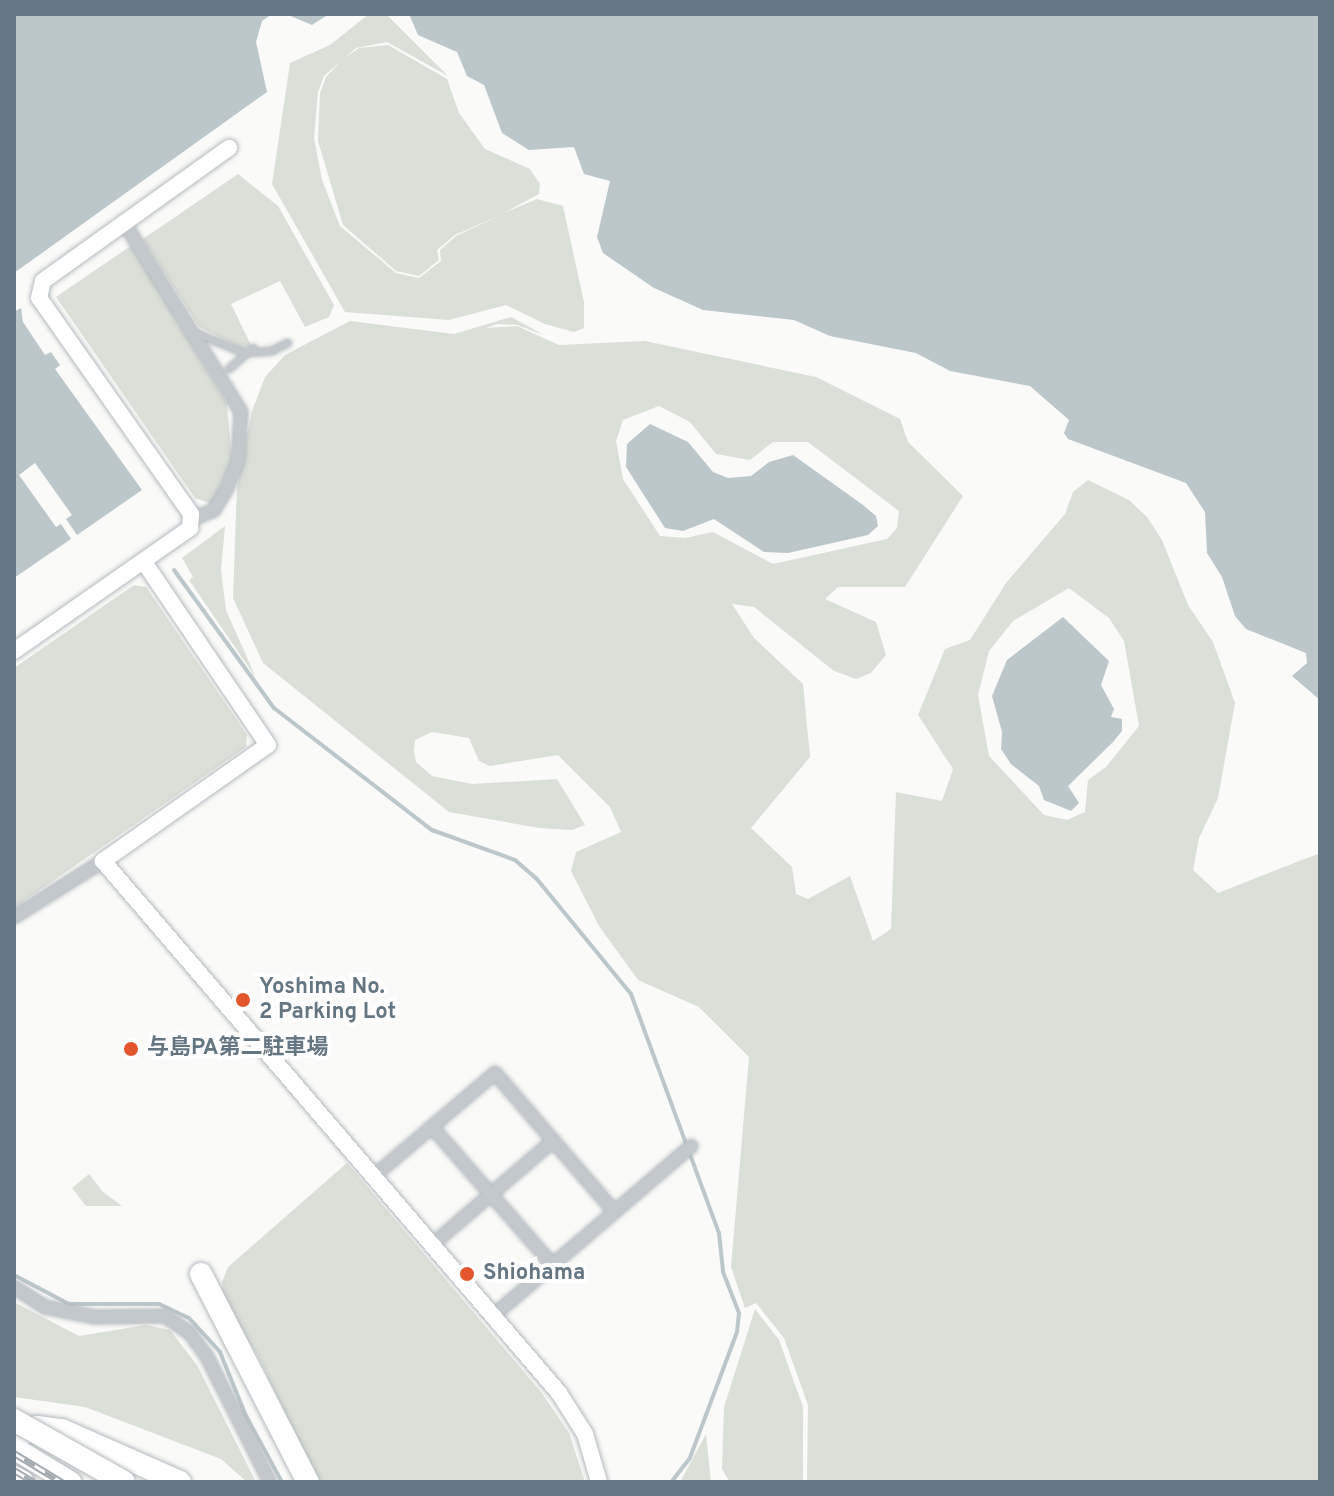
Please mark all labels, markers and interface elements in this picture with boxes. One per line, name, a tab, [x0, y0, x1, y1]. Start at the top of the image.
place label: Yoshima No. 2 Parking Lot	[259, 974, 396, 1026]
marker: Yoshima No. 2 Parking Lot	[234, 991, 252, 1009]
place label: 与島PA第二駐車場	[147, 1036, 329, 1062]
marker: 与島PA第二駐車場	[122, 1040, 140, 1058]
place label: Shiohama	[483, 1261, 585, 1287]
marker: Shiohama	[458, 1265, 476, 1283]

